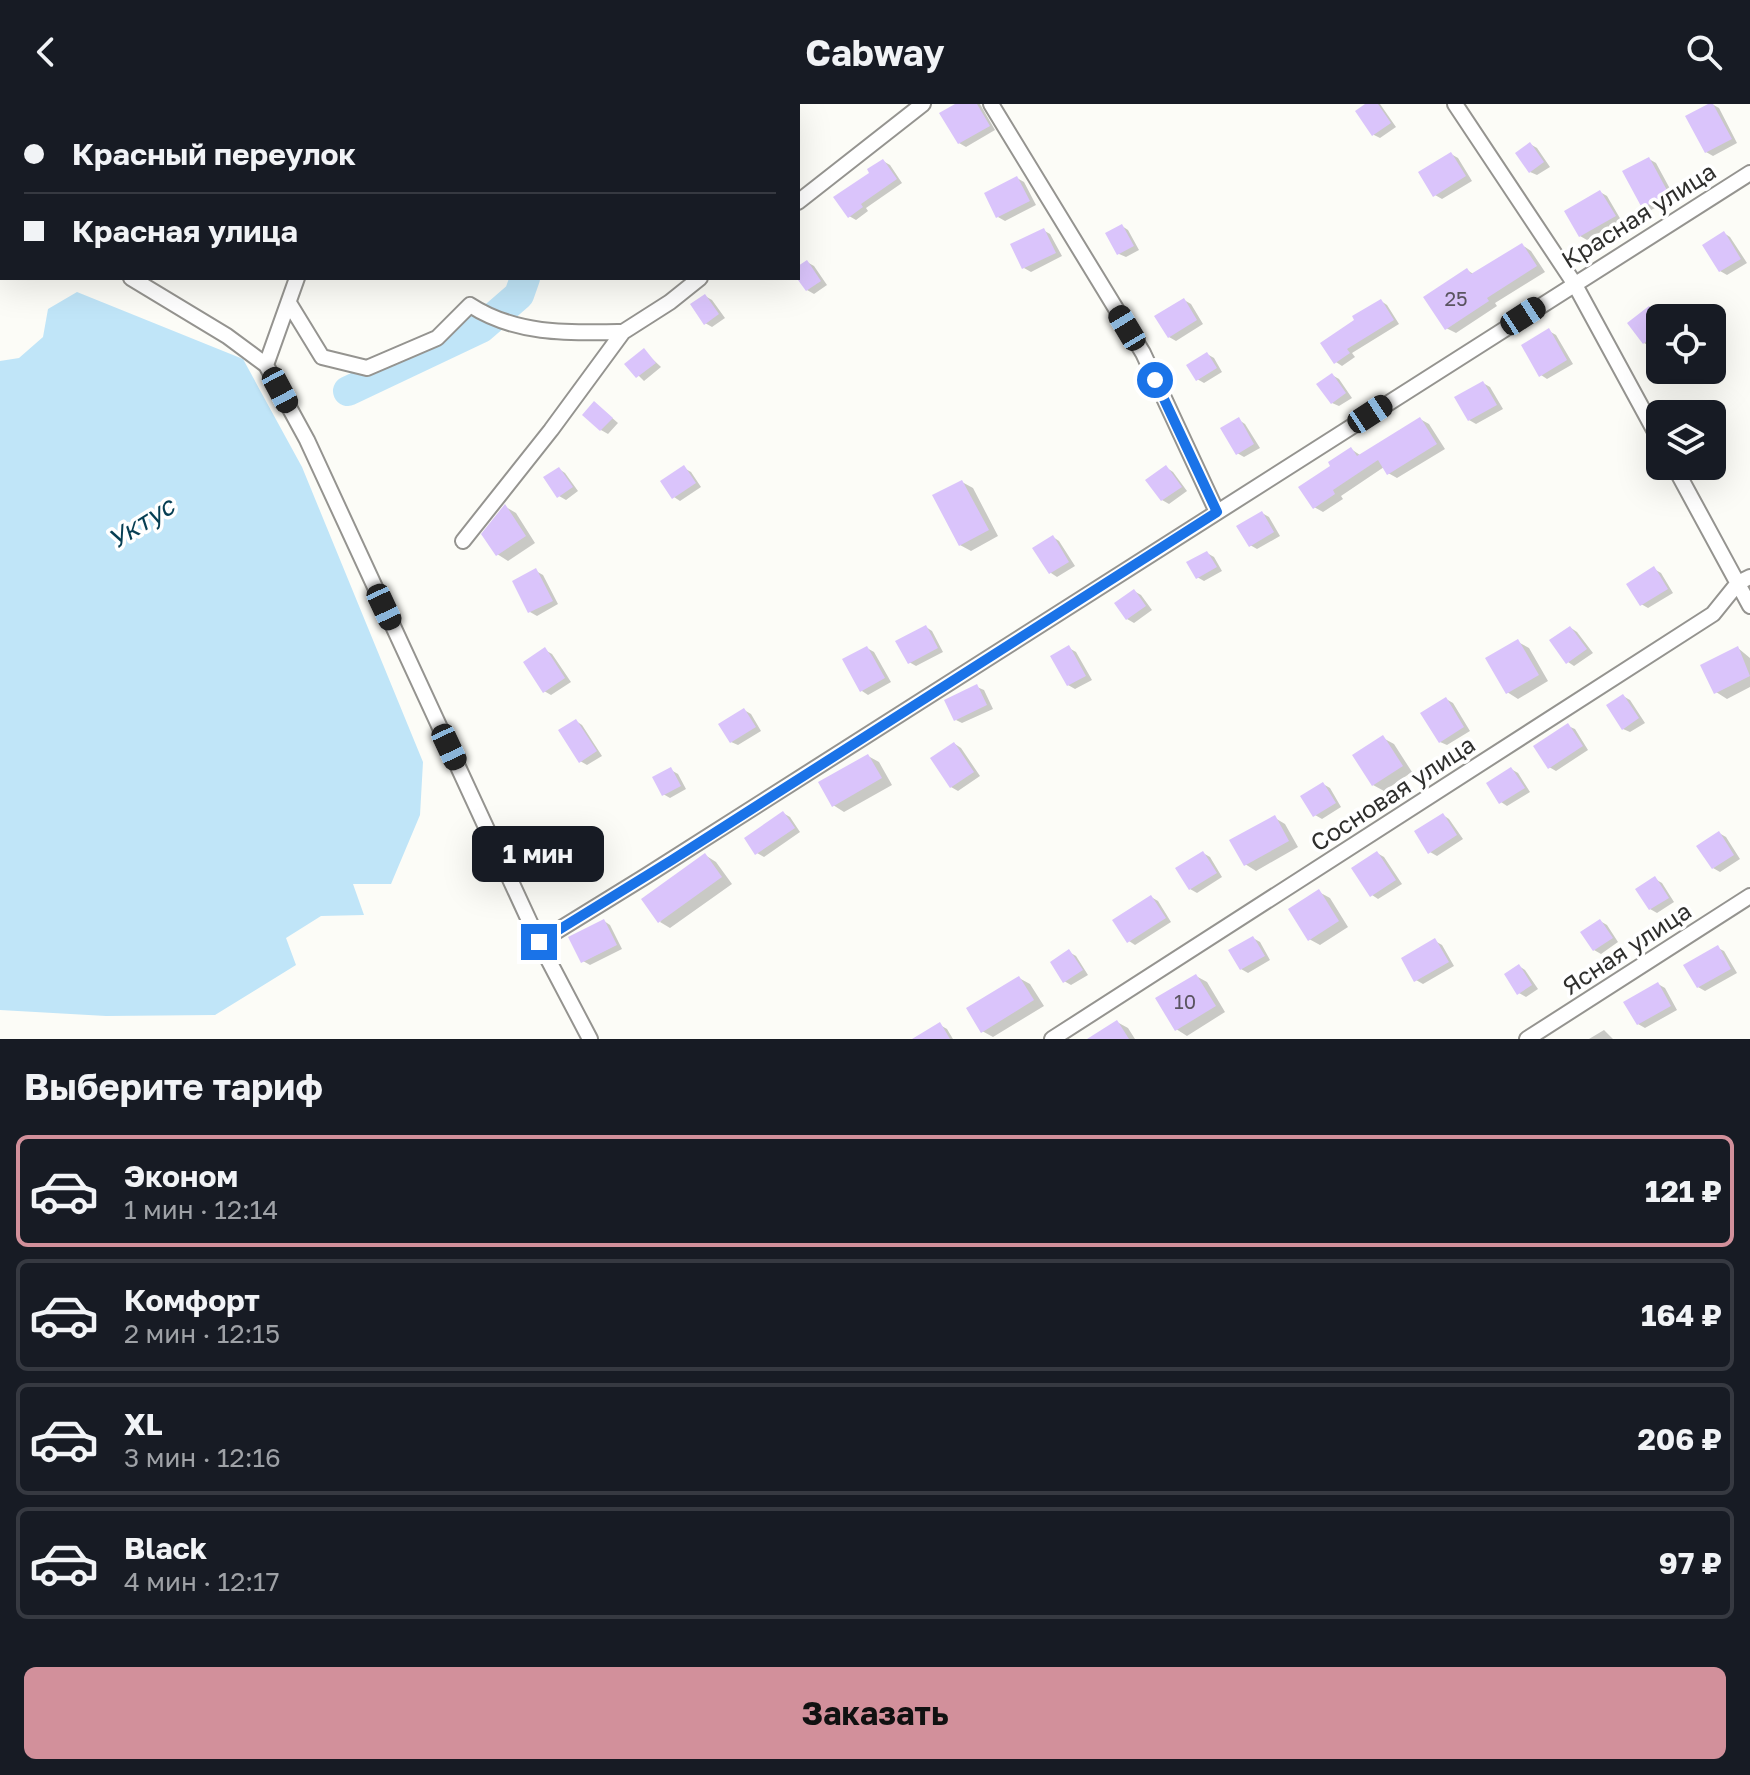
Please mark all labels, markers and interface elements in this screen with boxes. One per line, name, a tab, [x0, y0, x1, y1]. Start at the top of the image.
icon: back	[24, 30, 68, 74]
icon: search	[1682, 30, 1726, 74]
text: Cabway	[805, 31, 945, 74]
text: Красный переулок	[72, 136, 356, 172]
street label: Красная улица	[1556, 156, 1721, 274]
text: Красная улица	[72, 213, 298, 249]
house number: 25	[1444, 286, 1468, 310]
car	[1496, 293, 1550, 339]
car	[1104, 301, 1150, 355]
map controls	[1646, 304, 1726, 480]
button: locate	[1646, 304, 1726, 384]
route start	[1137, 362, 1173, 398]
car	[258, 363, 302, 417]
car	[1343, 391, 1397, 437]
button: layers	[1646, 400, 1726, 480]
water label: Уктус	[102, 489, 181, 555]
car	[363, 580, 405, 634]
car	[428, 720, 470, 774]
street label: Сосновая улица	[1305, 729, 1480, 857]
callout: 1 мин	[473, 826, 605, 882]
text: 1 мин	[503, 838, 573, 869]
street label: Ясная улица	[1556, 895, 1696, 1000]
route end	[521, 924, 557, 960]
house number: 10	[1174, 989, 1196, 1013]
text: Выберите тариф	[24, 1065, 323, 1108]
icon: car	[28, 1155, 100, 1227]
text: Эконом	[124, 1158, 238, 1194]
text: 121 ₽	[1645, 1173, 1722, 1209]
text: 1 мин · 12:14	[124, 1194, 278, 1225]
icon: car	[28, 1279, 100, 1351]
text: Комфорт	[124, 1282, 260, 1318]
text: 164 ₽	[1641, 1297, 1722, 1333]
text: 2 мин · 12:15	[124, 1318, 280, 1349]
icon: car	[28, 1403, 100, 1475]
text: XL	[124, 1406, 163, 1442]
text: 206 ₽	[1637, 1421, 1722, 1457]
text: 3 мин · 12:16	[124, 1442, 281, 1473]
icon: car	[28, 1527, 100, 1599]
text: Black	[124, 1530, 207, 1566]
text: 97 ₽	[1659, 1545, 1722, 1581]
text: 4 мин · 12:17	[124, 1566, 279, 1597]
button: Заказать	[24, 1667, 1726, 1759]

